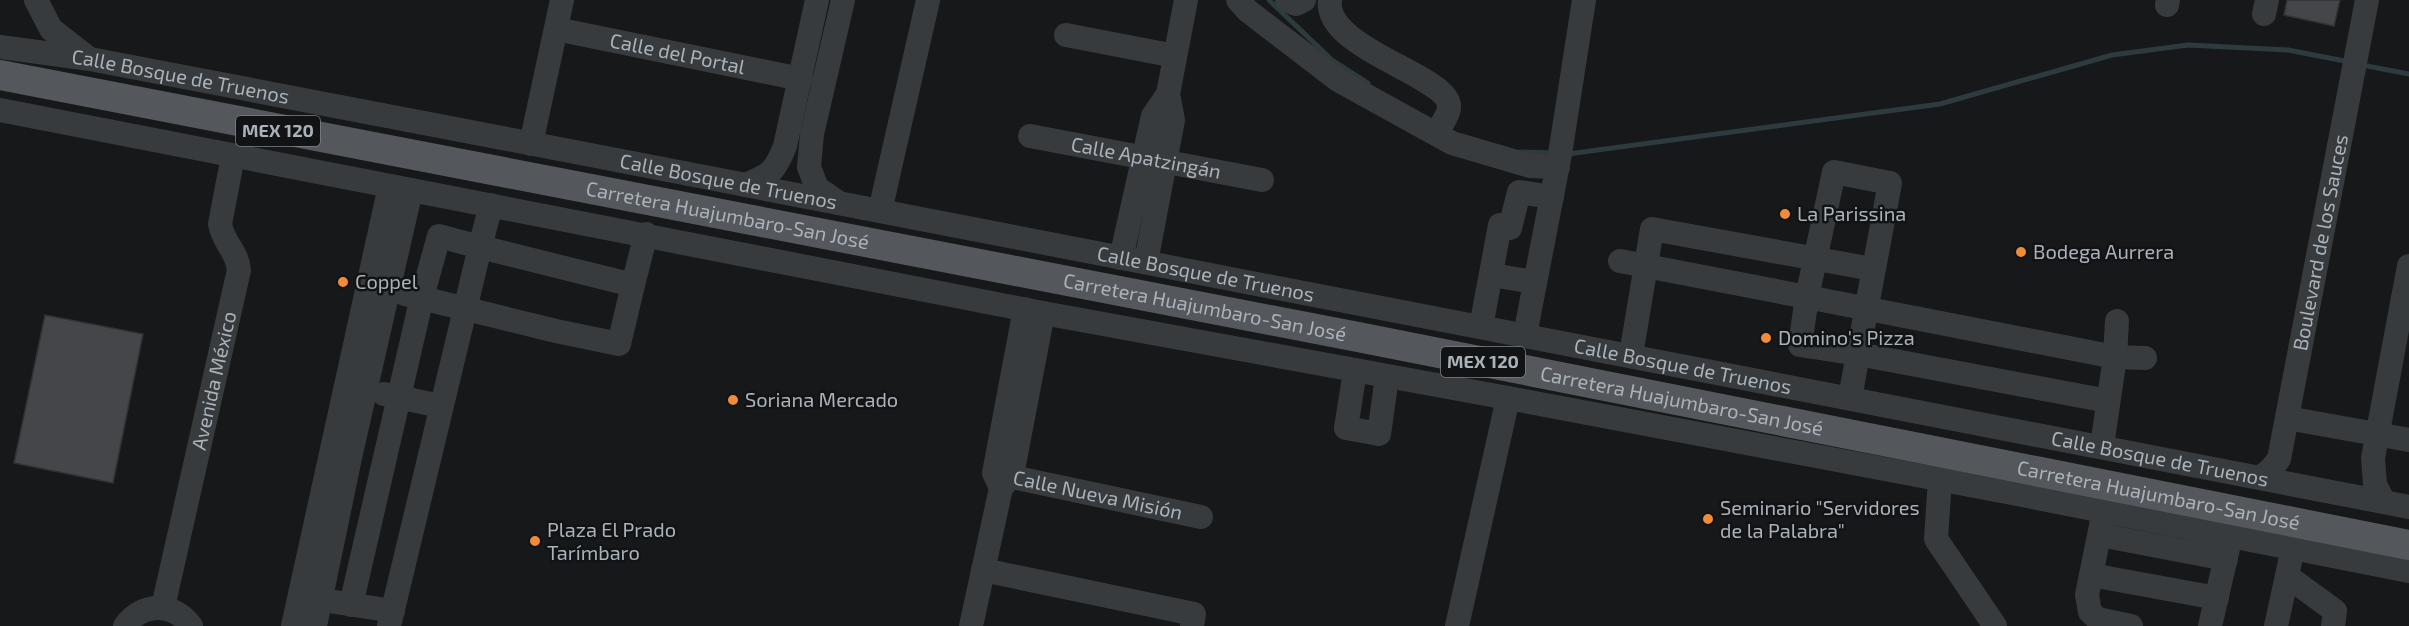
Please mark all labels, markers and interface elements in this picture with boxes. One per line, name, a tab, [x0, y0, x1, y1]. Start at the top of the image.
street label: Calle del Portal	[608, 27, 747, 78]
street label: Calle Bosque de Truenos	[70, 44, 291, 108]
road number: MEX 120	[236, 116, 320, 146]
street label: Calle Apatzingán	[1069, 131, 1223, 183]
street label: Boulevard de los Sauces	[2287, 132, 2352, 353]
street label: Calle Bosque de Truenos	[618, 148, 839, 213]
street label: Carretera Huajumbaro-San José	[584, 175, 871, 253]
place label: La Parissina	[1797, 201, 1906, 225]
marker: La Parissina	[1778, 207, 1792, 221]
place label: Bodega Aurrera	[2033, 239, 2174, 263]
street label: Calle Bosque de Truenos	[1095, 240, 1317, 306]
marker: Bodega Aurrera	[2014, 245, 2028, 259]
street label: Carretera Huajumbaro-San José	[1061, 267, 1349, 346]
place label: Coppel	[355, 269, 418, 293]
marker: Coppel	[336, 275, 350, 289]
street label: Avenida México	[186, 309, 240, 452]
place label: Domino's Pizza	[1778, 325, 1915, 349]
marker: Domino's Pizza	[1759, 331, 1773, 345]
street label: Calle Bosque de Truenos	[1572, 333, 1794, 398]
road number: MEX 120	[1441, 347, 1525, 377]
street label: Carretera Huajumbaro-San José	[1538, 360, 1825, 440]
place label: Soriana Mercado	[745, 387, 898, 411]
marker: Soriana Mercado	[726, 393, 740, 407]
street label: Calle Bosque de Truenos	[2049, 425, 2271, 491]
street label: Carretera Huajumbaro-San José	[2015, 455, 2302, 534]
street label: Calle Nueva Misión	[1011, 465, 1185, 524]
place label: Seminario "Servidores de la Palabra"	[1720, 495, 1920, 542]
marker: Seminario "Servidores de la Palabra"	[1701, 512, 1715, 526]
place label: Plaza El Prado Tarímbaro	[547, 517, 676, 564]
marker: Plaza El Prado Tarímbaro	[528, 534, 542, 548]

